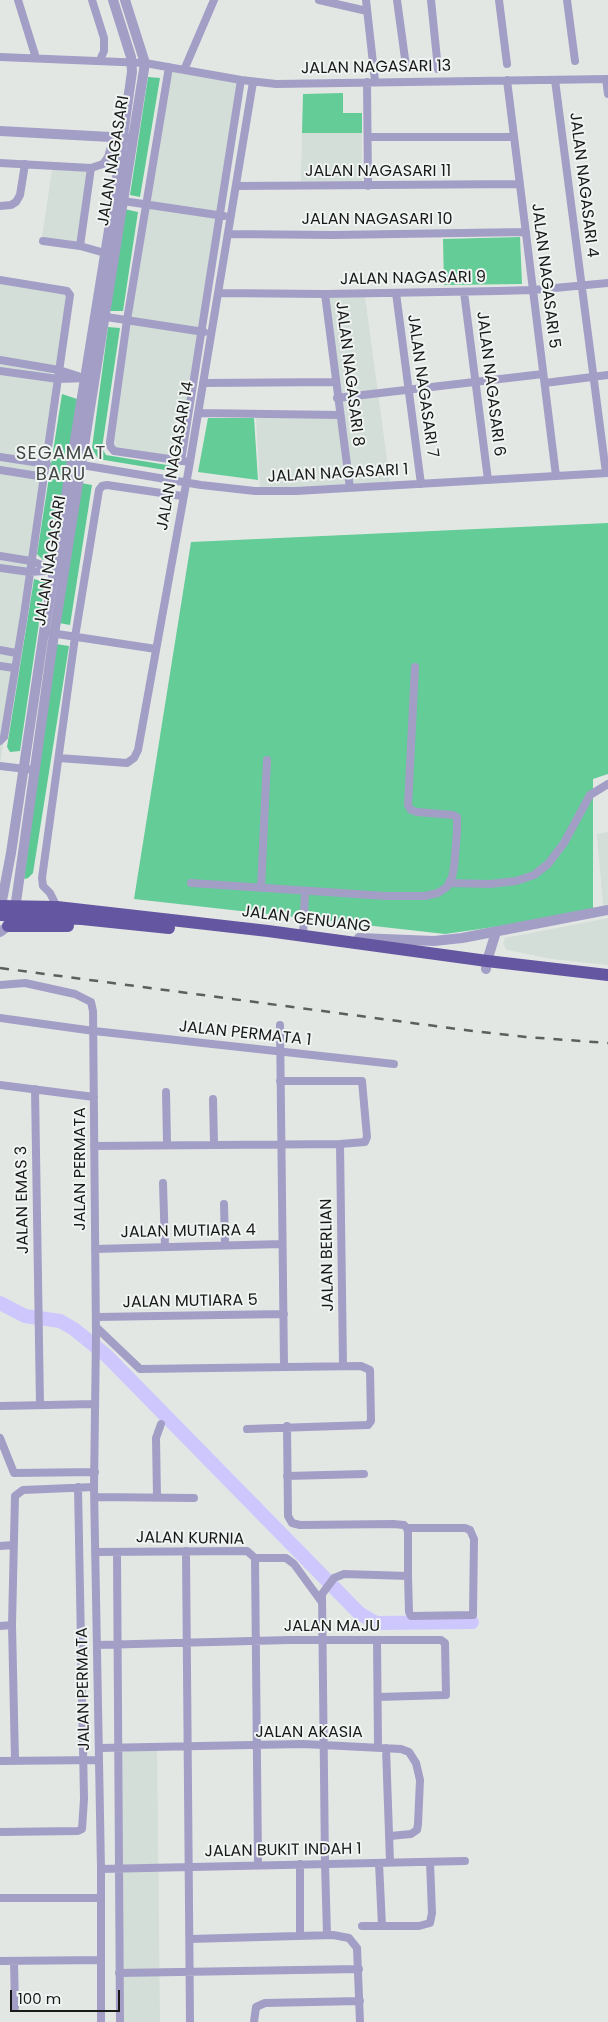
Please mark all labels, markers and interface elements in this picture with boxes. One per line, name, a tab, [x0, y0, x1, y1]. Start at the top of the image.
street label: JALAN NAGASARI 13	[301, 57, 451, 79]
street label: JALAN NAGASARI	[94, 95, 134, 227]
street label: JALAN NAGASARI 4	[565, 111, 601, 259]
street label: JALAN NAGASARI 11	[305, 162, 451, 182]
street label: JALAN NAGASARI 5	[527, 202, 563, 350]
street label: JALAN NAGASARI 10	[301, 210, 453, 230]
street label: JALAN NAGASARI 9	[340, 268, 486, 290]
street label: JALAN NAGASARI 8	[331, 300, 367, 448]
street label: JALAN NAGASARI 6	[472, 310, 508, 458]
street label: JALAN NAGASARI 7	[402, 313, 442, 459]
street label: JALAN NAGASARI 14	[153, 380, 199, 532]
district label: SEGAMAT BARU	[15, 443, 107, 486]
street label: JALAN NAGASARI 1	[267, 461, 409, 487]
street label: JALAN NAGASARI	[31, 495, 71, 627]
street label: JALAN GENUANG	[240, 903, 372, 937]
street label: JALAN PERMATA 1	[178, 1017, 312, 1051]
street label: JALAN PERMATA	[71, 1107, 91, 1231]
street label: JALAN EMAS 3	[12, 1146, 34, 1254]
street label: JALAN BERLIAN	[317, 1198, 339, 1312]
street label: JALAN MUTIARA 4	[120, 1221, 256, 1243]
street label: JALAN MUTIARA 5	[122, 1291, 258, 1313]
street label: JALAN KURNIA	[136, 1528, 244, 1550]
street label: JALAN MAJU	[284, 1617, 380, 1637]
street label: JALAN PERMATA	[73, 1627, 95, 1751]
street label: JALAN AKASIA	[255, 1723, 363, 1743]
street label: JALAN BUKIT INDAH 1	[204, 1840, 362, 1862]
scale bar	[12, 1980, 122, 2012]
text: 100 m	[18, 1988, 61, 2009]

